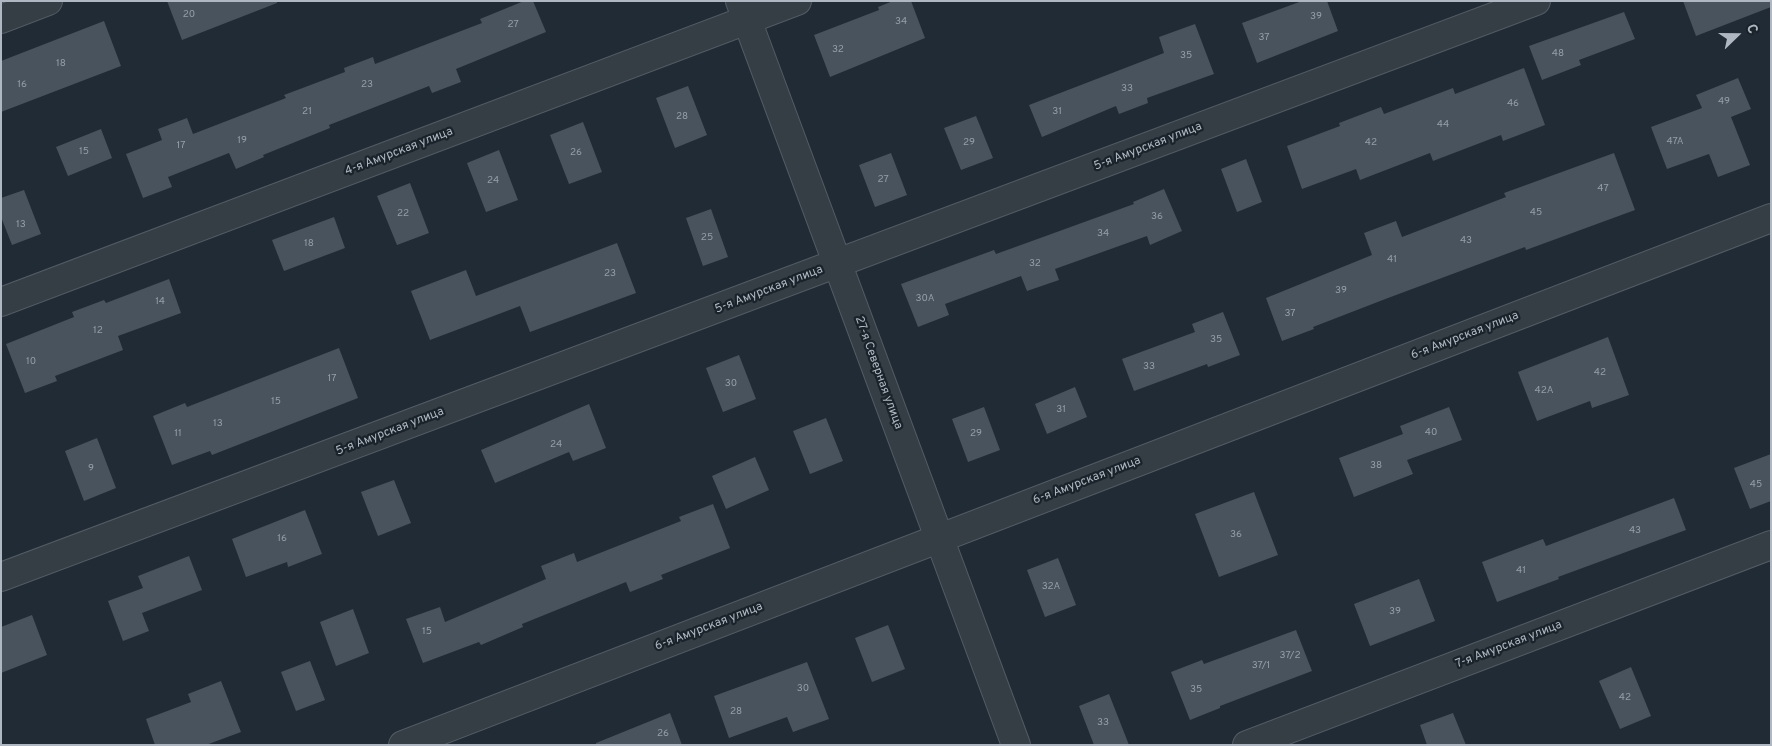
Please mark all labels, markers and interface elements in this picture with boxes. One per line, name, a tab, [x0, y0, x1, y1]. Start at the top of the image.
house number: 20	[183, 9, 195, 21]
north arrow	[1712, 10, 1762, 60]
house number: 39	[1310, 11, 1322, 23]
house number: 34	[895, 16, 907, 28]
house number: 27	[507, 19, 519, 31]
text: С	[1742, 22, 1761, 37]
house number: 37	[1258, 32, 1270, 44]
house number: 32	[832, 44, 844, 56]
house number: 48	[1552, 48, 1564, 60]
house number: 35	[1180, 50, 1192, 62]
house number: 18	[56, 58, 66, 70]
house number: 16	[17, 79, 27, 91]
house number: 23	[361, 79, 373, 91]
house number: 33	[1121, 83, 1133, 95]
house number: 49	[1718, 96, 1730, 108]
house number: 46	[1507, 98, 1519, 110]
house number: 21	[302, 106, 312, 118]
house number: 31	[1052, 106, 1062, 118]
house number: 28	[676, 111, 688, 123]
house number: 44	[1437, 119, 1449, 131]
street label: 5-я Амурская улица	[1092, 120, 1204, 174]
street label: 4-я Амурская улица	[343, 125, 455, 179]
house number: 19	[237, 135, 247, 147]
house number: 47А	[1667, 136, 1683, 148]
house number: 29	[963, 137, 975, 149]
house number: 42	[1365, 137, 1377, 149]
house number: 17	[177, 140, 185, 152]
house number: 15	[79, 146, 89, 158]
house number: 26	[570, 147, 582, 159]
house number: 27	[877, 174, 889, 186]
house number: 24	[487, 175, 499, 187]
house number: 47	[1597, 183, 1609, 195]
house number: 45	[1530, 207, 1542, 219]
house number: 22	[397, 208, 409, 220]
house number: 36	[1151, 211, 1163, 223]
house number: 13	[16, 219, 26, 231]
house number: 34	[1097, 228, 1109, 240]
house number: 25	[701, 232, 713, 244]
house number: 43	[1460, 235, 1472, 247]
house number: 18	[304, 238, 314, 250]
house number: 41	[1387, 254, 1397, 266]
house number: 32	[1029, 258, 1041, 270]
street label: 5-я Амурская улица	[713, 263, 825, 317]
house number: 23	[604, 268, 616, 280]
house number: 39	[1335, 285, 1347, 297]
house number: 30А	[916, 293, 934, 305]
house number: 14	[155, 296, 165, 308]
house number: 37	[1284, 308, 1296, 320]
street label: 6-я Амурская улица	[1409, 309, 1521, 363]
street label: 27-я Северная улица	[851, 315, 905, 431]
house number: 12	[93, 325, 103, 337]
house number: 35	[1210, 334, 1222, 346]
house number: 10	[26, 356, 36, 368]
house number: 33	[1143, 361, 1155, 373]
house number: 42	[1594, 367, 1606, 379]
house number: 17	[328, 373, 336, 385]
house number: 30	[725, 378, 737, 390]
house number: 42А	[1534, 385, 1554, 397]
house number: 15	[271, 396, 281, 408]
house number: 31	[1056, 404, 1066, 416]
street label: 5-я Амурская улица	[334, 405, 446, 459]
house number: 13	[213, 418, 223, 430]
house number: 40	[1425, 427, 1437, 439]
house number: 11	[174, 428, 182, 440]
house number: 29	[970, 428, 982, 440]
house number: 24	[550, 439, 562, 451]
street label: 6-я Амурская улица	[1031, 454, 1143, 508]
house number: 38	[1370, 460, 1382, 472]
house number: 9	[88, 463, 94, 475]
house number: 45	[1750, 479, 1762, 491]
house number: 43	[1629, 525, 1641, 537]
house number: 36	[1230, 529, 1242, 541]
house number: 16	[277, 533, 287, 545]
house number: 41	[1516, 565, 1526, 577]
house number: 32А	[1042, 581, 1060, 593]
street label: 6-я Амурская улица	[653, 600, 765, 654]
house number: 39	[1389, 606, 1401, 618]
street label: 7-я Амурская улица	[1454, 618, 1564, 672]
house number: 15	[422, 626, 432, 638]
house number: 37/2	[1279, 650, 1301, 662]
house number: 37/1	[1252, 660, 1270, 672]
house number: 30	[797, 683, 809, 695]
house number: 35	[1190, 684, 1202, 696]
house number: 42	[1619, 692, 1631, 704]
house number: 28	[730, 706, 742, 718]
house number: 33	[1097, 717, 1109, 729]
house number: 26	[657, 728, 669, 740]

